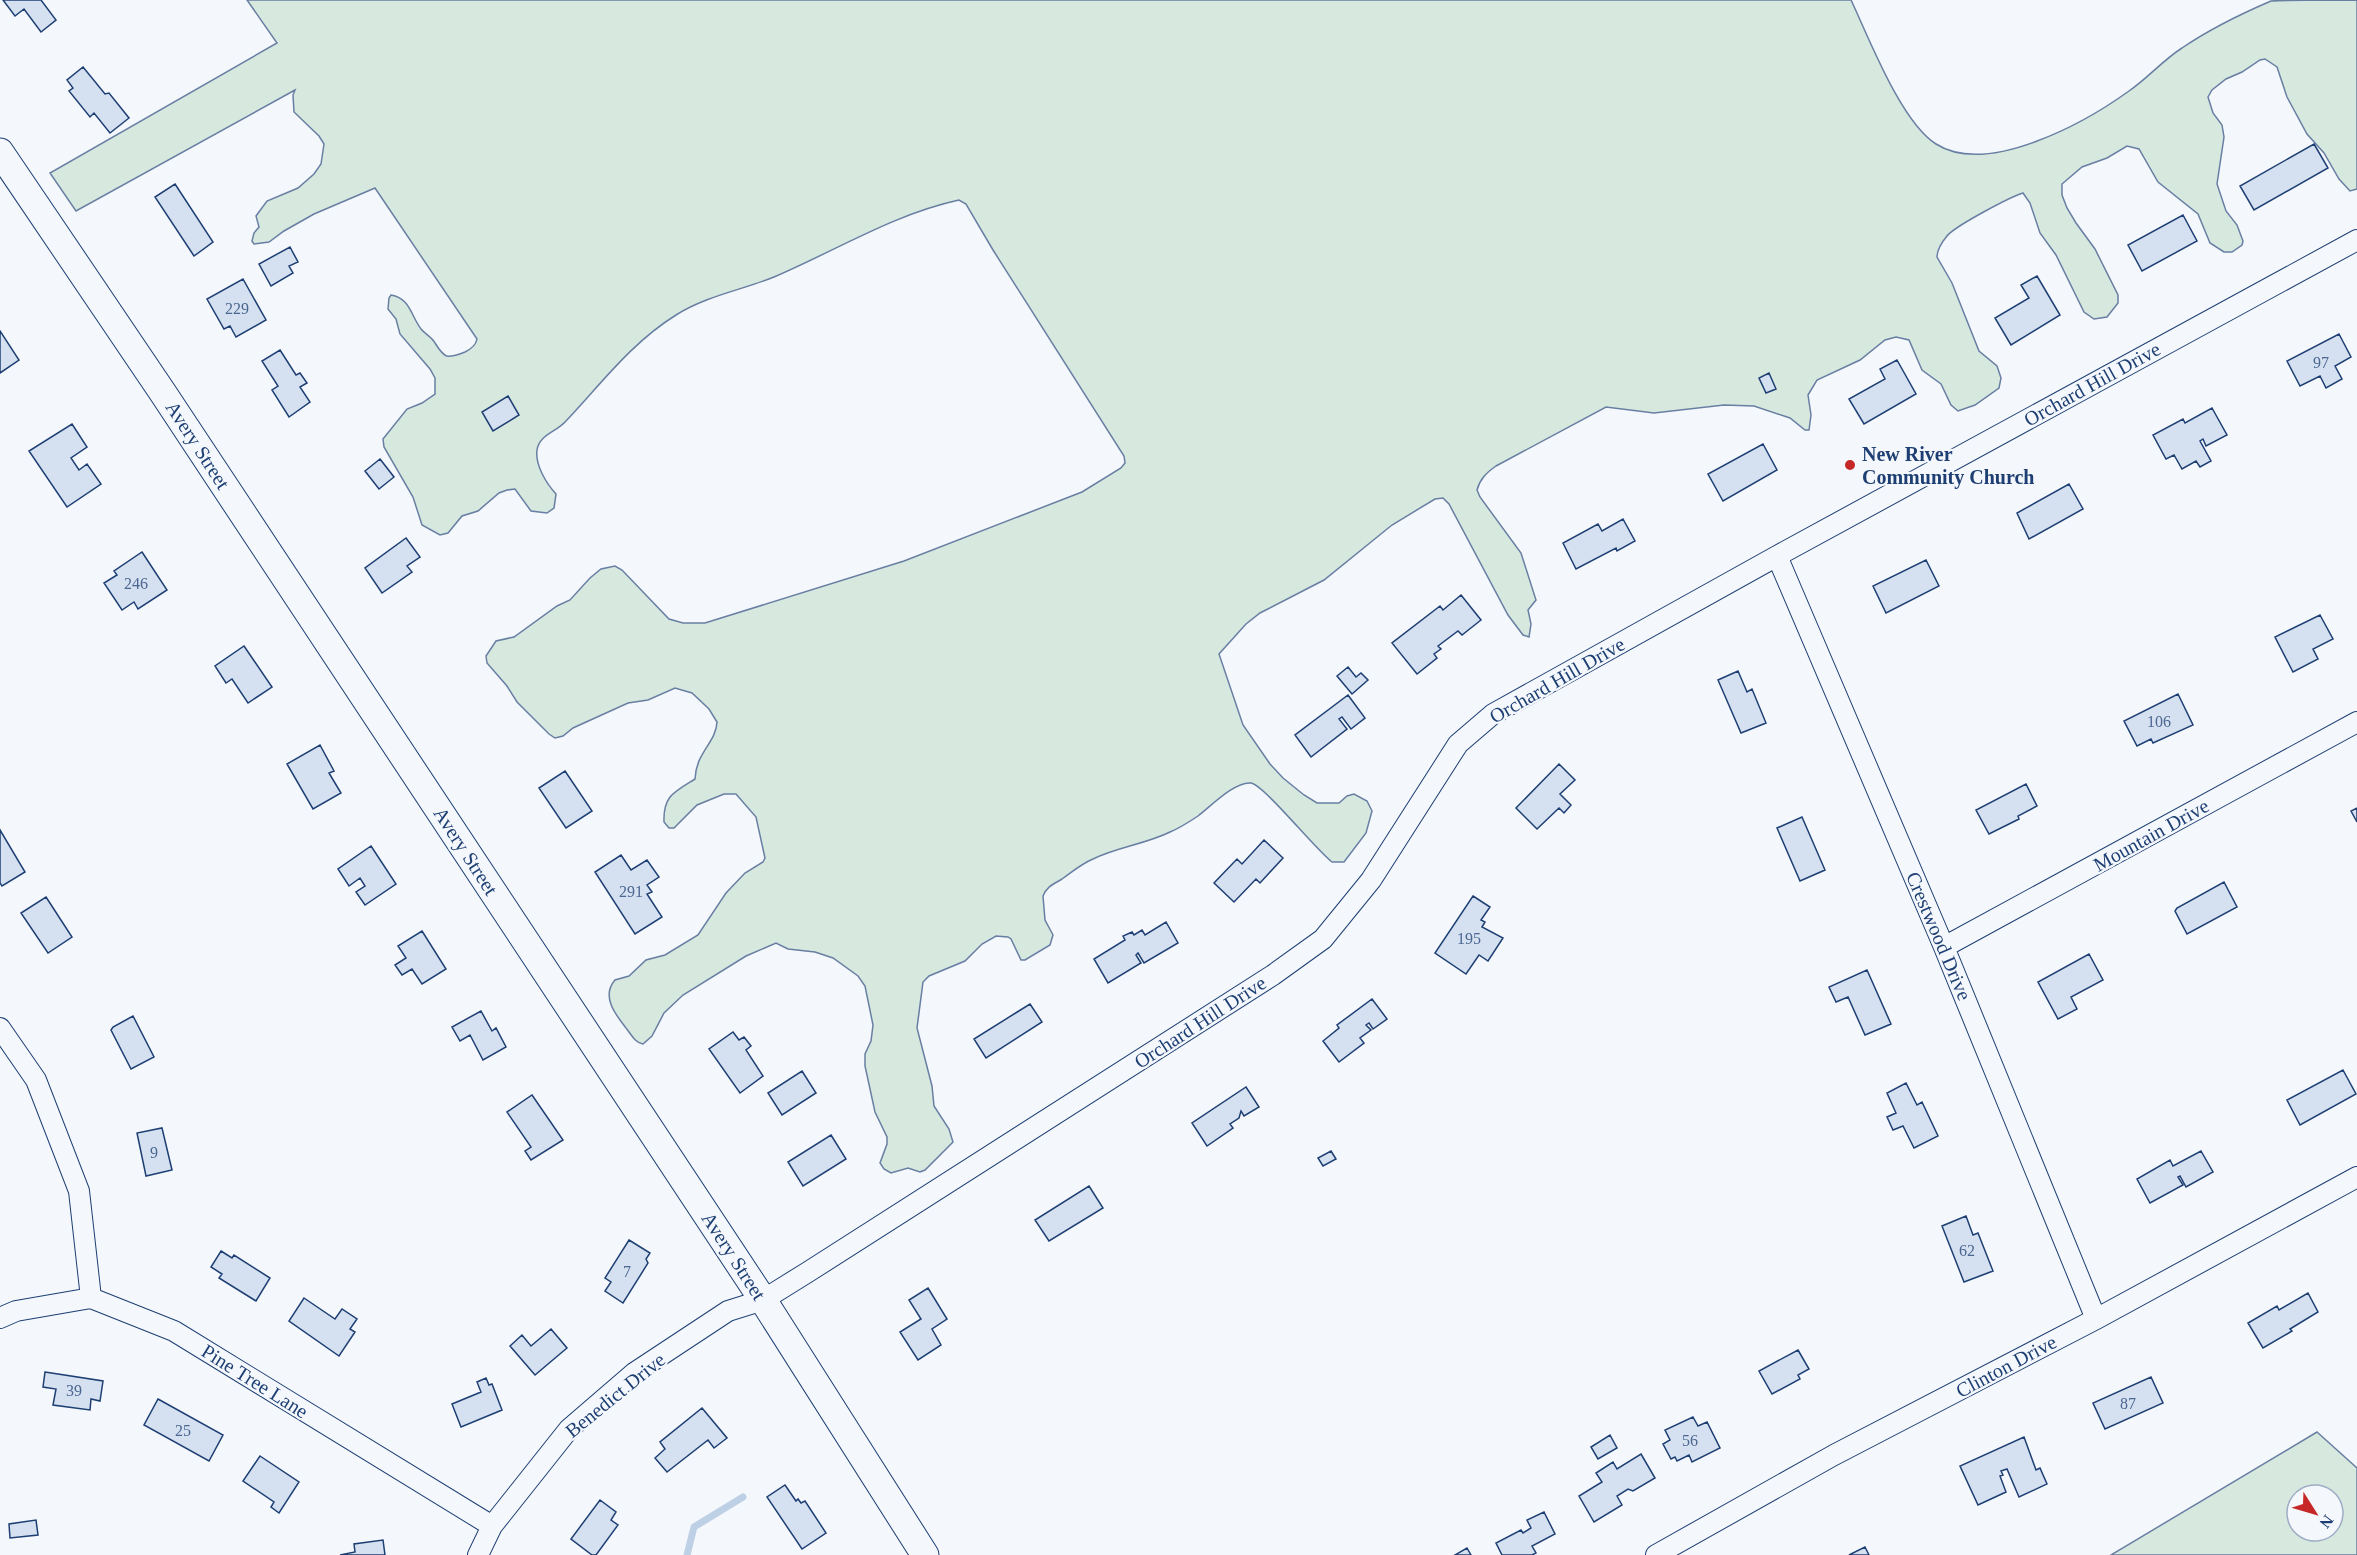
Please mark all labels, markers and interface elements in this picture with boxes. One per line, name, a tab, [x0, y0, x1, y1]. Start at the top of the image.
house number: 229	[225, 300, 249, 317]
street label: Orchard Hill Drive	[2020, 337, 2164, 431]
house number: 97	[2313, 354, 2329, 371]
street label: Avery Street	[161, 397, 235, 494]
place label: New River Community Church	[1862, 443, 2034, 489]
marker: New River Community Church	[1843, 458, 1857, 472]
house number: 246	[124, 575, 148, 592]
street label: Orchard Hill Drive	[1486, 632, 1628, 728]
house number: 106	[2147, 713, 2171, 730]
street label: Mountain Drive	[2090, 794, 2213, 876]
street label: Avery Street	[429, 803, 503, 900]
street label: Crestwood Drive	[1902, 869, 1976, 1004]
house number: 291	[619, 883, 643, 900]
house number: 195	[1457, 930, 1481, 947]
street label: Orchard Hill Drive	[1130, 971, 1270, 1073]
house number: 9	[150, 1144, 158, 1161]
street label: Avery Street	[697, 1208, 771, 1305]
house number: 62	[1959, 1242, 1975, 1259]
house number: 7	[623, 1263, 631, 1280]
street label: Clinton Drive	[1952, 1330, 2060, 1402]
street label: Pine Tree Lane	[198, 1340, 312, 1422]
street label: Benedict Drive	[561, 1348, 669, 1442]
house number: 39	[66, 1382, 82, 1399]
house number: 87	[2120, 1395, 2136, 1412]
house number: 25	[175, 1422, 191, 1439]
house number: 56	[1682, 1432, 1698, 1449]
north arrow	[2285, 1483, 2345, 1543]
text: N	[2316, 1512, 2337, 1532]

